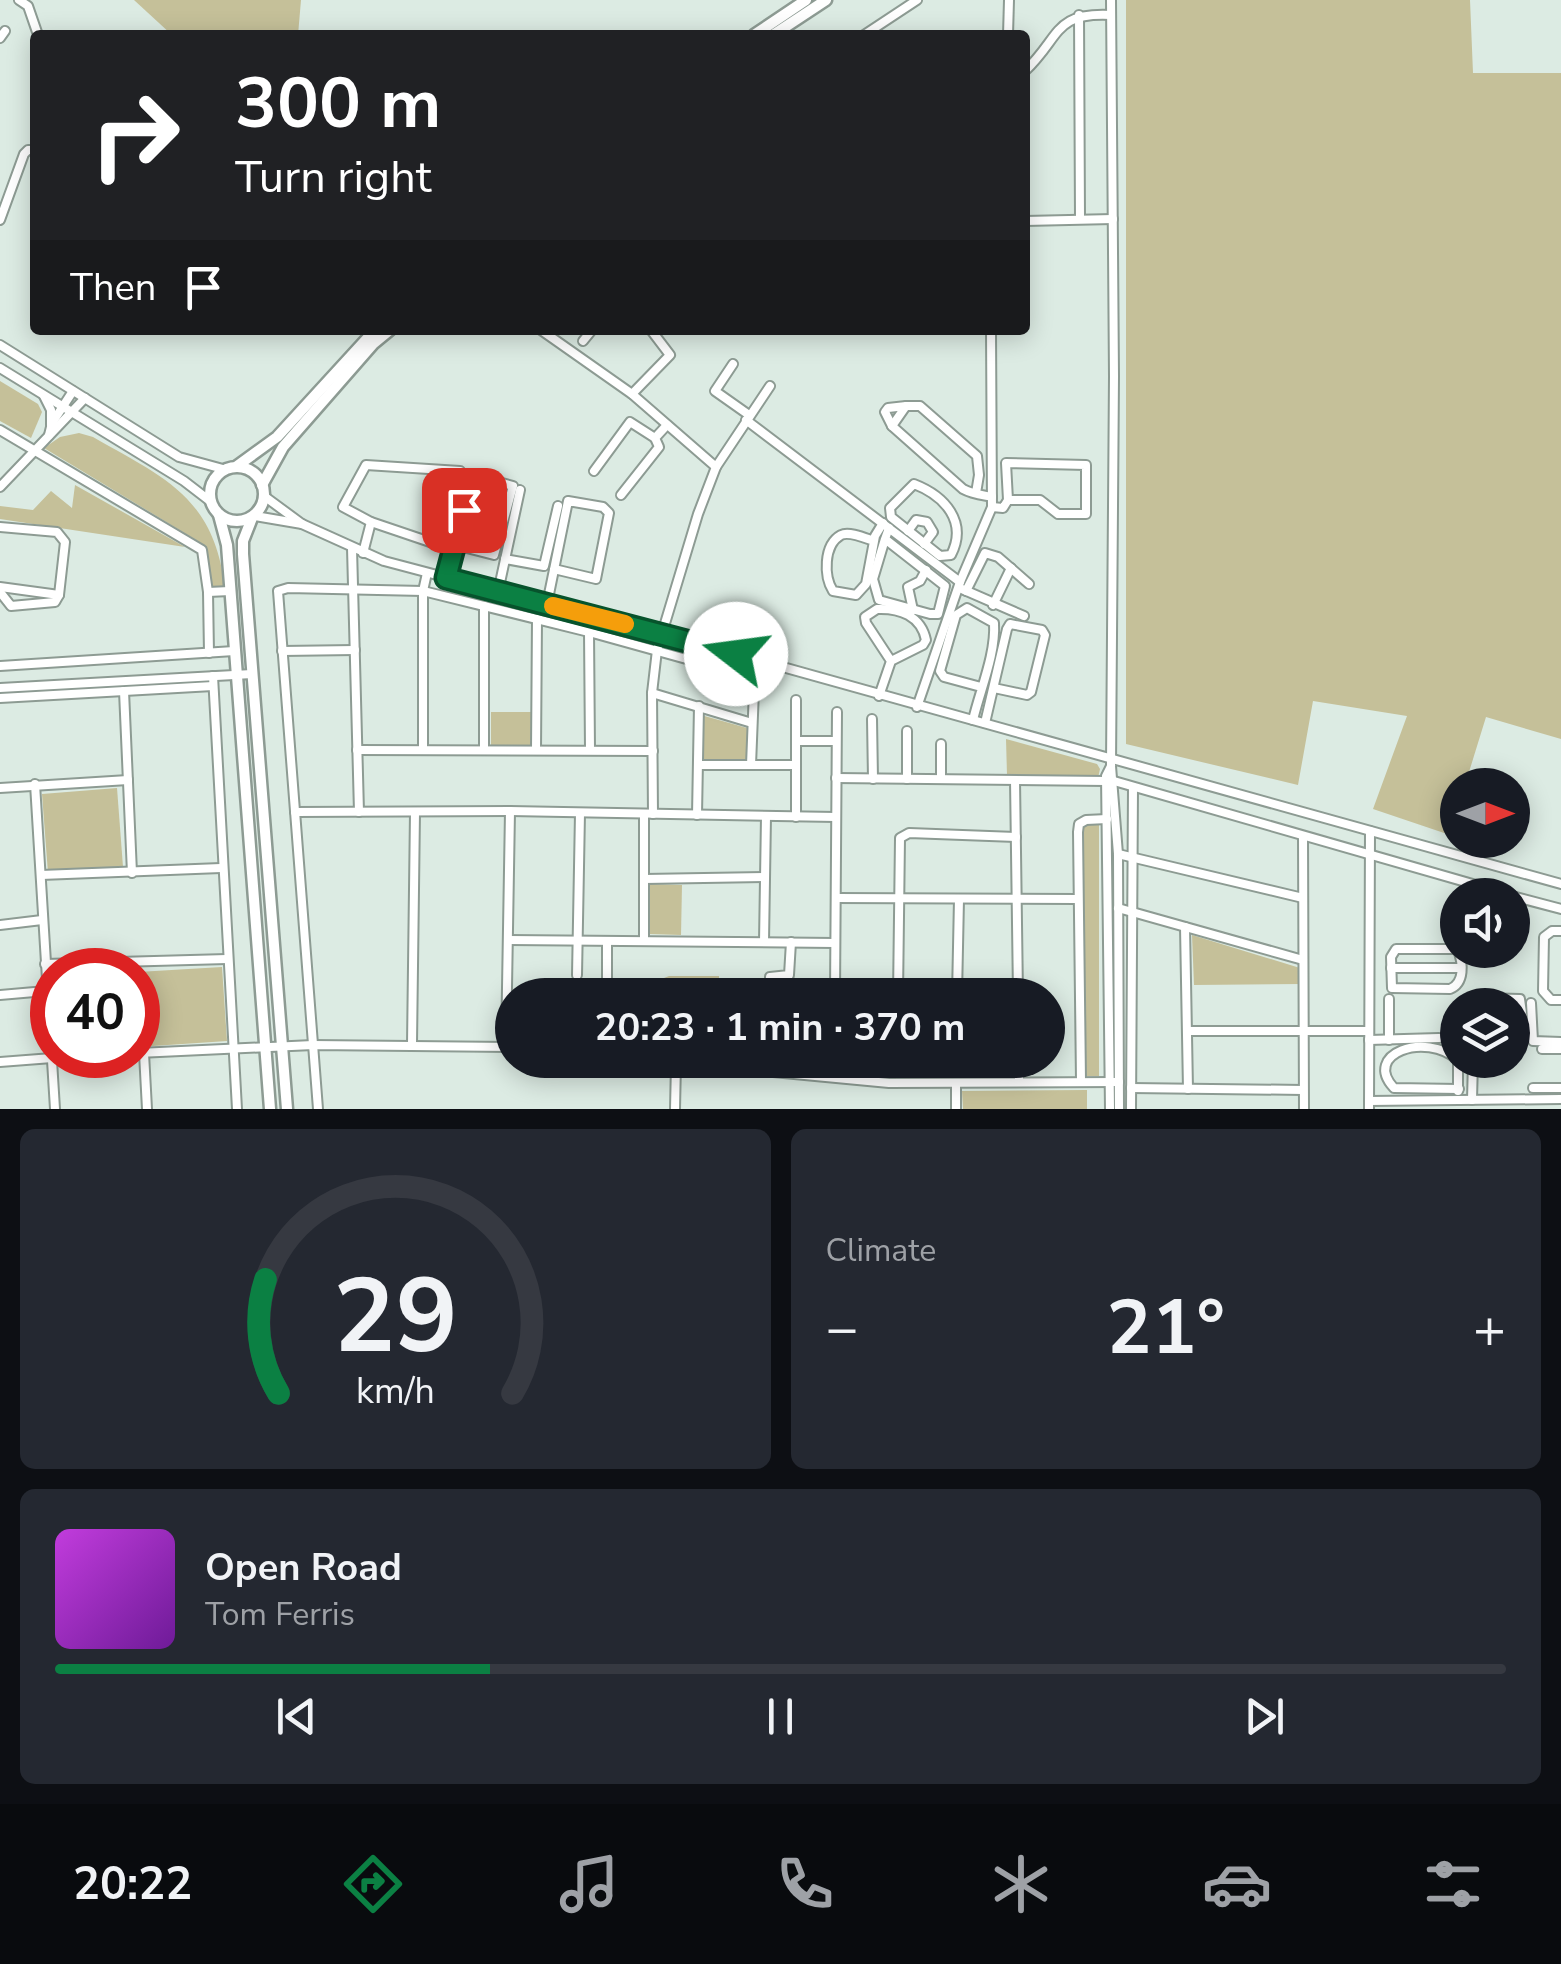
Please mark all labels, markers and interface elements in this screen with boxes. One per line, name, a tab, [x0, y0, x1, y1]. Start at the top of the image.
text: 300 m	[235, 56, 441, 152]
icon: right	[70, 70, 200, 200]
text: Turn right	[235, 147, 432, 208]
icon: arrive	[176, 260, 231, 315]
text: Then	[70, 262, 156, 313]
pin	[422, 468, 507, 553]
icon: arrive	[437, 483, 492, 538]
position arrow	[684, 602, 788, 706]
north arrow	[1440, 768, 1530, 858]
map controls	[1440, 768, 1530, 1078]
button: sound	[1440, 878, 1530, 968]
speed limit sign: 40	[30, 948, 160, 1078]
button: layers	[1440, 988, 1530, 1078]
text: 20:23 · 1 min · 370 m	[595, 1002, 965, 1053]
text: Climate	[826, 1229, 936, 1272]
text: 29	[333, 1246, 458, 1388]
text: 21°	[1107, 1277, 1225, 1379]
text: −	[826, 1291, 859, 1366]
text: +	[1473, 1291, 1506, 1366]
text: km/h	[356, 1367, 435, 1416]
text: Open Road	[205, 1542, 402, 1593]
text: Tom Ferris	[205, 1593, 355, 1636]
icon: previous	[269, 1689, 324, 1744]
icon: pause	[753, 1689, 808, 1744]
icon: next	[1237, 1689, 1292, 1744]
icon: directions	[338, 1849, 408, 1919]
icon: music	[554, 1849, 624, 1919]
icon: phone	[770, 1849, 840, 1919]
icon: climate	[986, 1849, 1056, 1919]
icon: car	[1202, 1849, 1272, 1919]
icon: filters	[1418, 1849, 1488, 1919]
text: 20:22	[73, 1854, 192, 1915]

